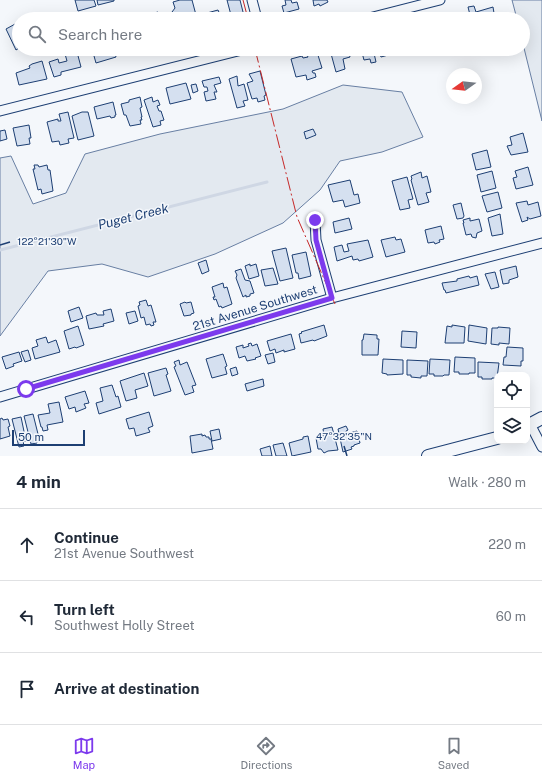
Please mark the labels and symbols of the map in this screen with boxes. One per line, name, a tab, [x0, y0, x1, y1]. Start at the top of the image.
north arrow	[446, 68, 482, 104]
water label: Puget Creek	[96, 200, 170, 232]
route end	[306, 211, 324, 229]
text: 122°21'30"W	[17, 235, 77, 247]
street label: 21st Avenue Southwest	[191, 282, 319, 334]
route start	[17, 380, 35, 398]
scale bar	[12, 428, 85, 447]
text: 47°32'35"N	[316, 430, 372, 442]

